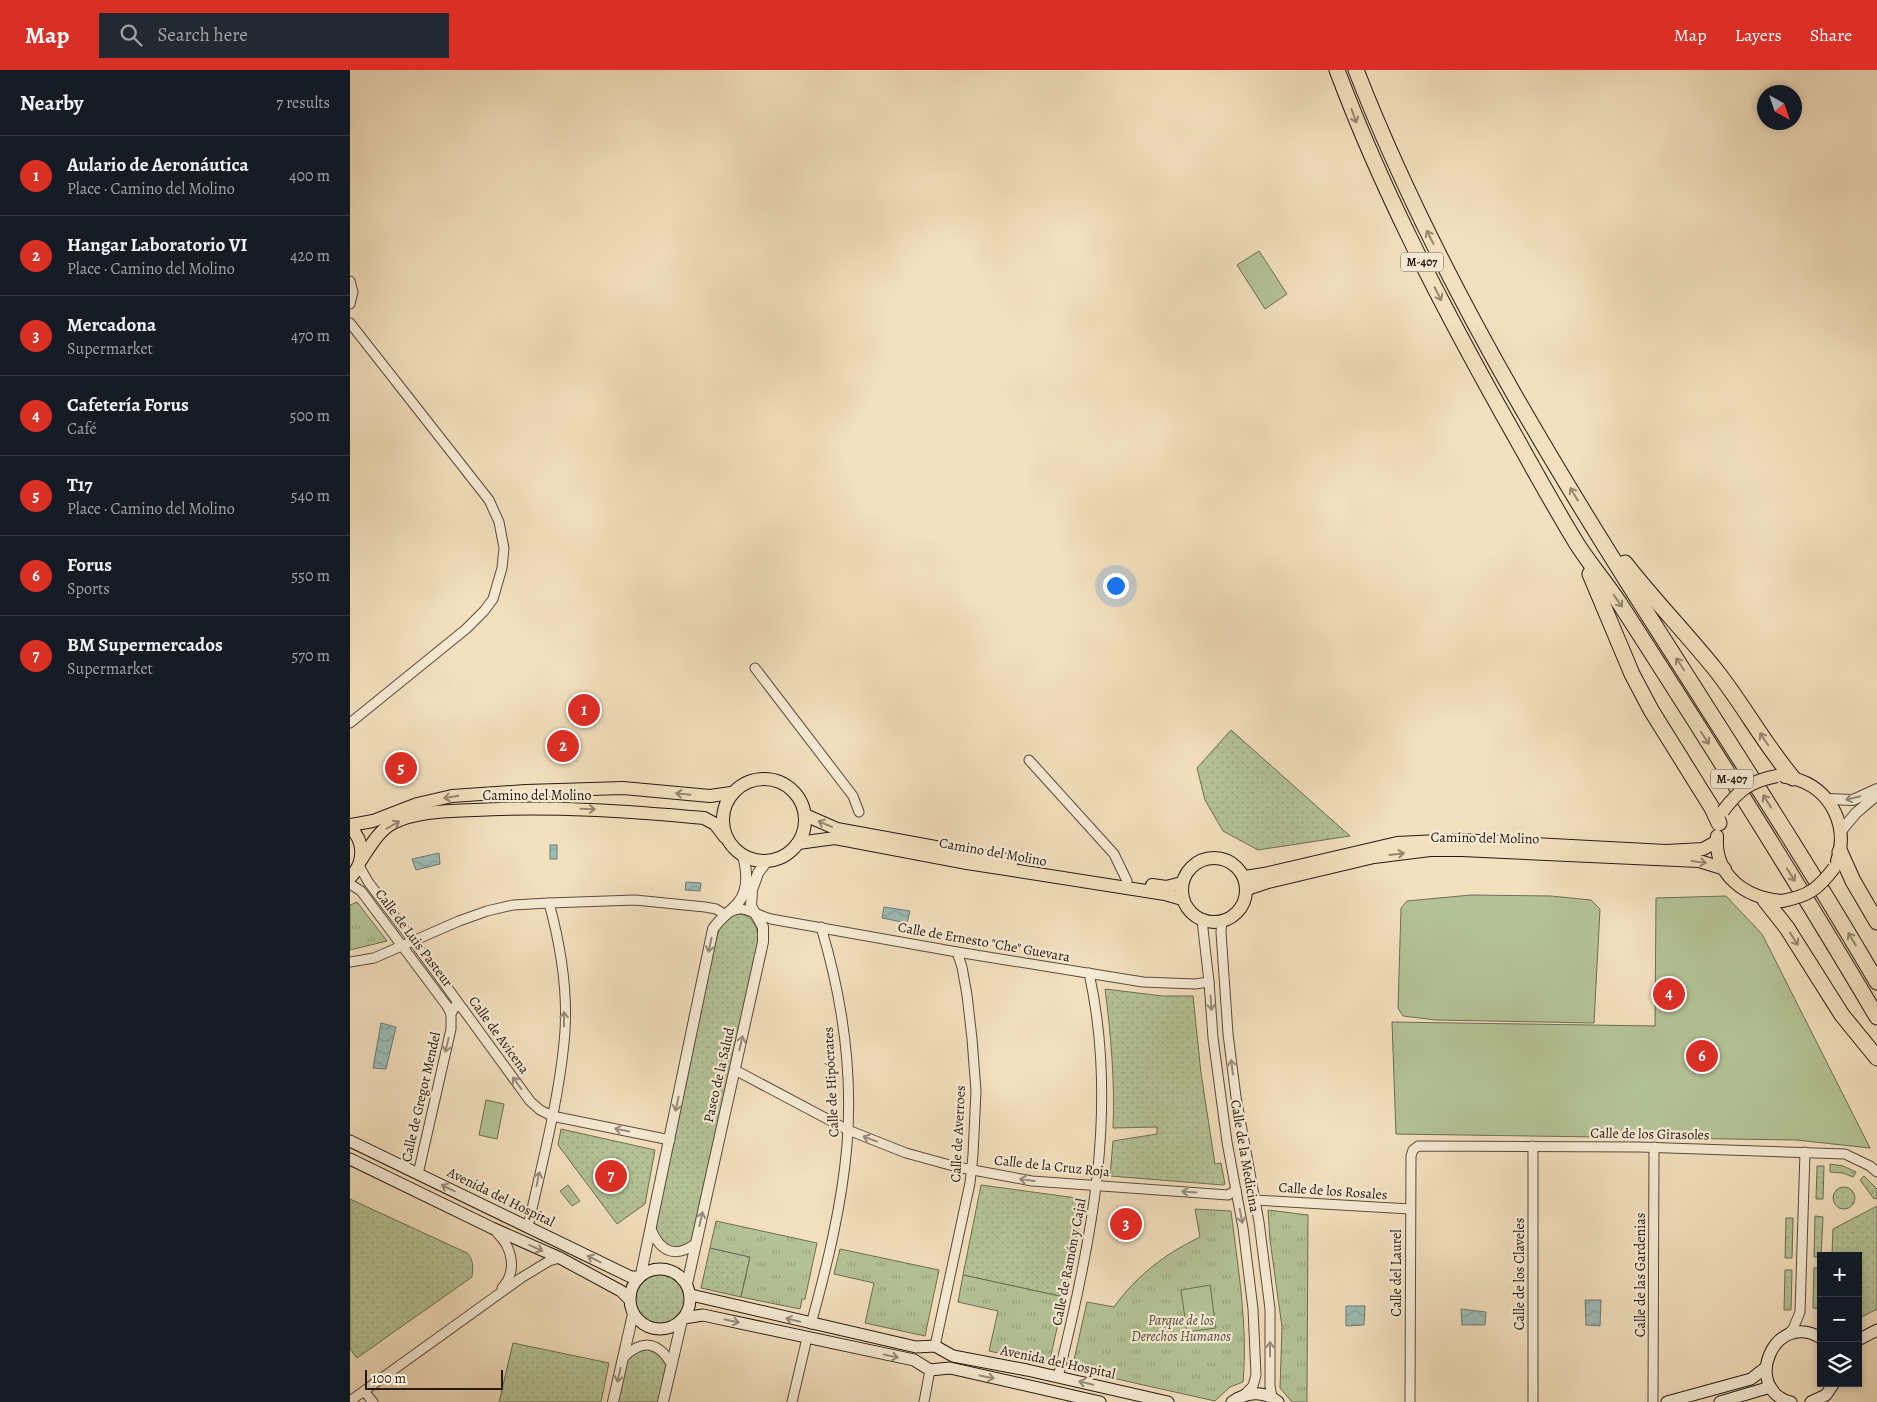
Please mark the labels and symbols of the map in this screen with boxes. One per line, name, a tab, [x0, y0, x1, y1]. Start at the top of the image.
north arrow	[1757, 85, 1802, 130]
one-way arrow	[1350, 107, 1359, 123]
one-way arrow	[1425, 230, 1434, 245]
road number: M-407	[1401, 252, 1443, 272]
one-way arrow	[1434, 286, 1443, 301]
one-way arrow	[1568, 487, 1578, 501]
your location	[1103, 573, 1129, 599]
one-way arrow	[1613, 594, 1623, 608]
one-way arrow	[1675, 657, 1685, 671]
pin: 1	[568, 691, 600, 729]
pin: 2	[547, 727, 579, 765]
one-way arrow	[1700, 730, 1710, 744]
one-way arrow	[1759, 732, 1769, 746]
pin: 5	[385, 749, 417, 787]
road number: M-407	[1711, 770, 1753, 789]
street label: Camino del Molino	[483, 786, 591, 805]
one-way arrow	[675, 789, 691, 799]
one-way arrow	[443, 792, 459, 802]
one-way arrow	[1846, 794, 1862, 803]
one-way arrow	[1761, 795, 1771, 809]
one-way arrow	[580, 804, 596, 814]
one-way arrow	[818, 818, 833, 828]
one-way arrow	[385, 819, 399, 829]
street label: Camino del Molino	[1430, 828, 1540, 848]
street label: Camino del Molino	[938, 833, 1048, 871]
one-way arrow	[1389, 849, 1405, 859]
one-way arrow	[1690, 858, 1706, 868]
one-way arrow	[1787, 868, 1797, 882]
street label: Calle de Luis Pasteur	[371, 885, 458, 991]
street label: Calle de Ernesto "Che" Guevara	[896, 917, 1072, 967]
one-way arrow	[1789, 931, 1799, 945]
one-way arrow	[1847, 933, 1857, 947]
one-way arrow	[705, 936, 714, 952]
pin: 4	[1653, 975, 1685, 1013]
street label: Calle de Avicena	[464, 992, 534, 1078]
one-way arrow	[1206, 995, 1215, 1011]
one-way arrow	[559, 1012, 569, 1028]
street label: Paseo de la Salud	[699, 1025, 739, 1124]
street label: Calle de Hipócrates	[819, 1026, 843, 1138]
street label: Calle de Gregor Mendel	[397, 1030, 445, 1164]
one-way arrow	[442, 1036, 452, 1052]
one-way arrow	[736, 1036, 746, 1052]
pin: 6	[1686, 1037, 1718, 1075]
one-way arrow	[1227, 1059, 1237, 1075]
one-way arrow	[512, 1076, 522, 1090]
street label: Calle de Averroes	[946, 1085, 970, 1183]
one-way arrow	[672, 1096, 681, 1112]
street label: Calle de la Medicina	[1226, 1098, 1264, 1214]
street label: Calle de los Girasoles	[1590, 1123, 1710, 1145]
one-way arrow	[614, 1125, 630, 1134]
one-way arrow	[863, 1134, 878, 1143]
street label: Calle de la Cruz Roja	[993, 1150, 1111, 1182]
pin: 7	[595, 1157, 627, 1195]
street label: Avenida del Hospital	[443, 1162, 558, 1232]
one-way arrow	[534, 1172, 544, 1188]
one-way arrow	[1019, 1174, 1035, 1184]
street label: Calle de los Rosales	[1278, 1178, 1388, 1204]
one-way arrow	[441, 1183, 456, 1192]
one-way arrow	[1181, 1187, 1197, 1197]
street label: Calle de Ramón y Cajal	[1047, 1196, 1091, 1327]
pin: 3	[1110, 1205, 1142, 1243]
one-way arrow	[1237, 1207, 1246, 1223]
one-way arrow	[697, 1212, 706, 1228]
street label: Calle de las Gardenias	[1631, 1213, 1650, 1337]
street label: Calle de los Claveles	[1510, 1218, 1529, 1330]
street label: Calle del Laurel	[1387, 1229, 1406, 1317]
one-way arrow	[528, 1243, 543, 1253]
one-way arrow	[587, 1254, 602, 1263]
park label: Parque de los Derechos Humanos	[1131, 1311, 1231, 1346]
one-way arrow	[786, 1315, 802, 1324]
one-way arrow	[724, 1317, 740, 1326]
street label: Avenida del Hospital	[998, 1340, 1118, 1384]
one-way arrow	[1265, 1341, 1275, 1358]
one-way arrow	[882, 1351, 898, 1361]
one-way arrow	[614, 1366, 624, 1382]
scale bar	[365, 1367, 502, 1390]
one-way arrow	[978, 1372, 994, 1382]
one-way arrow	[1079, 1378, 1095, 1387]

